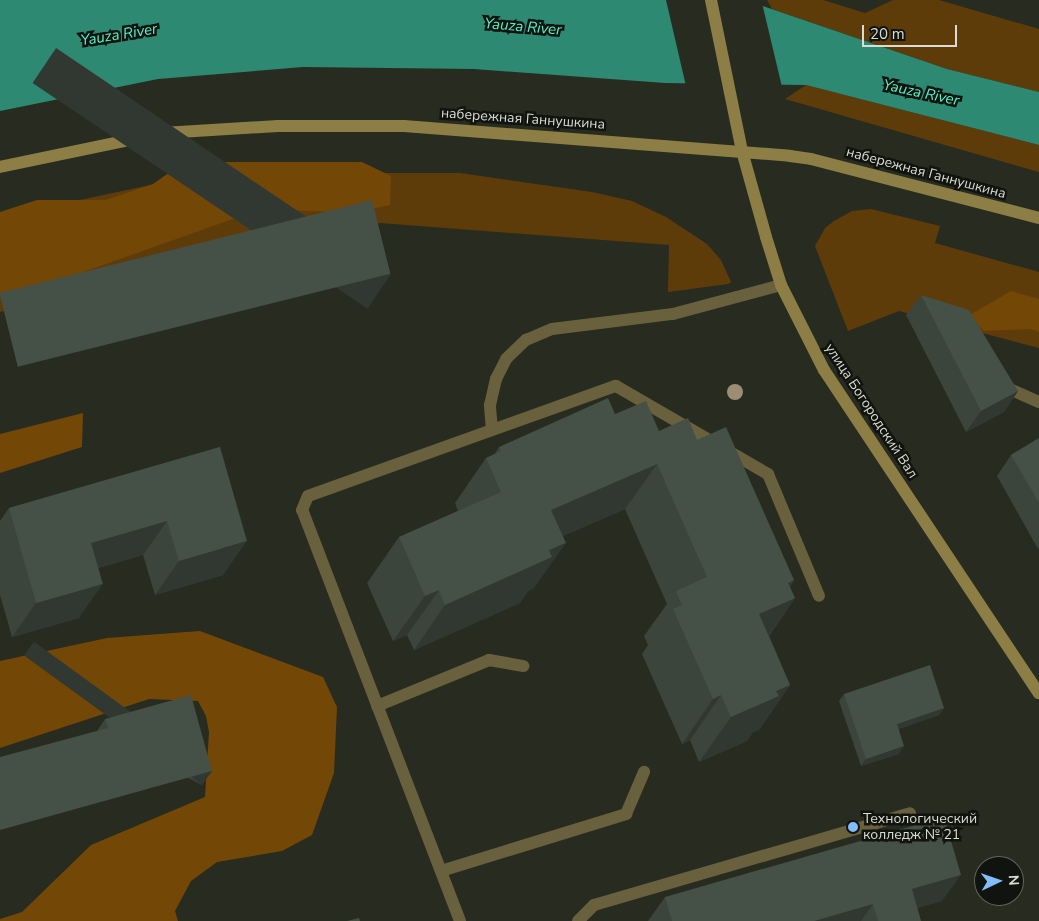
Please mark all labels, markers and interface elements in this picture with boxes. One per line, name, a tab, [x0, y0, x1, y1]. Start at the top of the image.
water label: Yauza River	[484, 15, 562, 39]
scale bar	[864, 15, 959, 47]
water label: Yauza River	[79, 20, 159, 50]
text: 20 m	[870, 24, 905, 44]
water label: Yauza River	[881, 76, 961, 110]
street label: набережная Ганнушкина	[440, 105, 606, 133]
street label: набережная Ганнушкина	[844, 144, 1008, 202]
street label: улица Богородский Вал	[821, 340, 921, 482]
place label: Технологический колледж № 21	[863, 811, 977, 844]
marker: Технологический колледж № 21	[847, 821, 859, 833]
north arrow	[974, 856, 1024, 906]
text: N	[1004, 875, 1023, 886]

